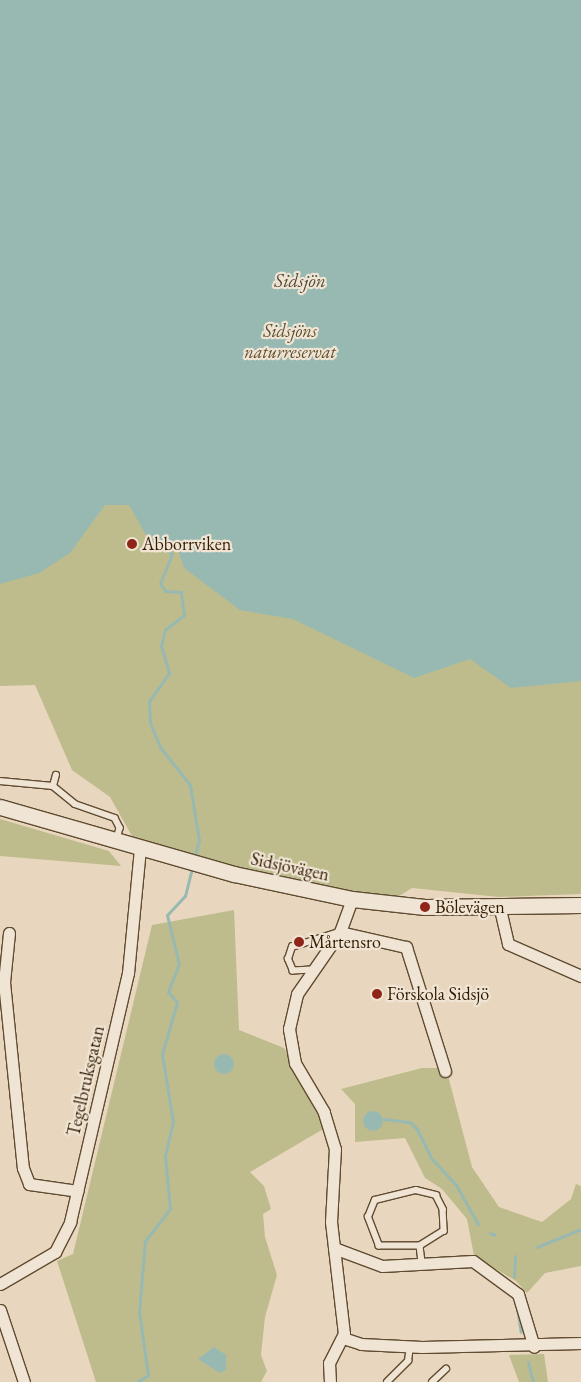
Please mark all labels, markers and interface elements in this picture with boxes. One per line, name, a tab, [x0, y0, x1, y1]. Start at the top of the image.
water label: Sidsjön	[274, 270, 326, 292]
park label: Sidsjöns naturreservat	[244, 321, 336, 364]
place label: Abborrviken	[142, 533, 231, 555]
marker: Abborrviken	[126, 538, 138, 550]
street label: Sidsjövägen	[249, 848, 331, 886]
place label: Bölevägen	[435, 896, 505, 918]
marker: Bölevägen	[419, 901, 431, 913]
place label: Mårtensro	[309, 931, 381, 953]
marker: Mårtensro	[293, 936, 305, 948]
place label: Förskola Sidsjö	[387, 983, 489, 1005]
marker: Förskola Sidsjö	[371, 988, 383, 1000]
street label: Tegelbruksgatan	[63, 1024, 109, 1138]

